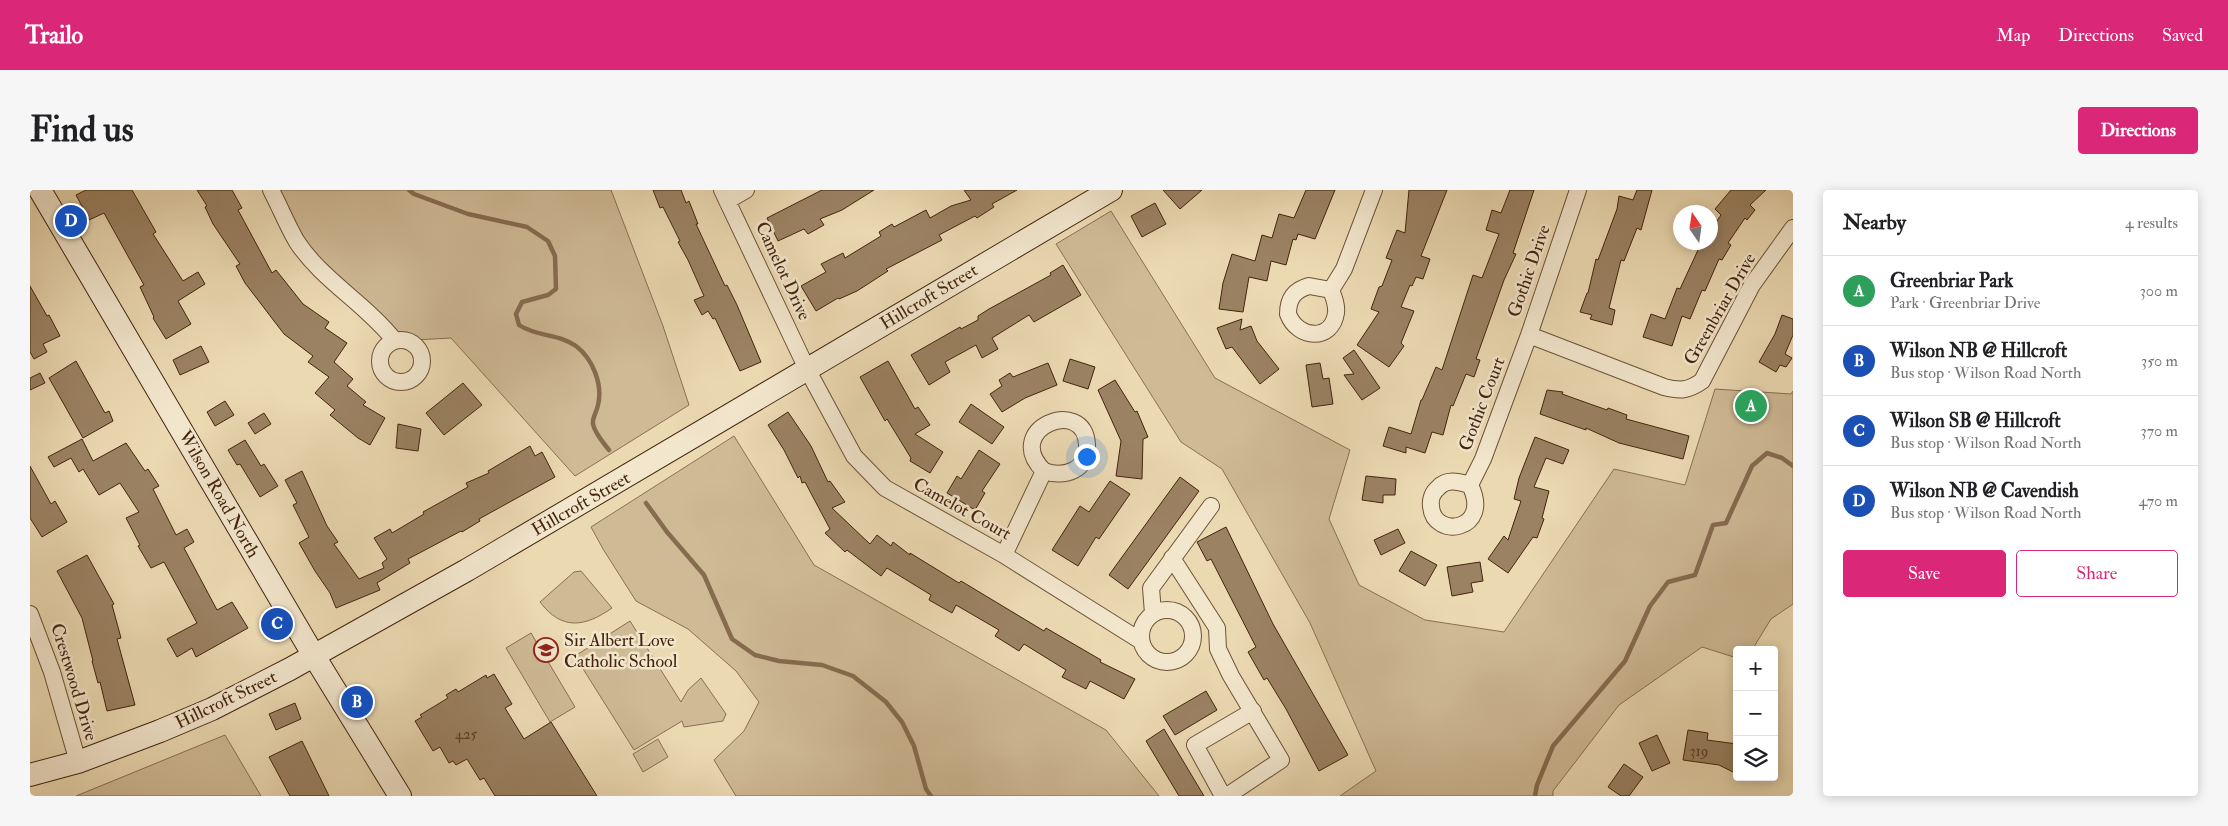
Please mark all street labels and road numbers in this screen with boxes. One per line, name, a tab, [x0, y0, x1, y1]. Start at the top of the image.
street label: Camelot Drive	[750, 218, 816, 324]
street label: Gothic Drive	[1502, 221, 1556, 320]
street label: Greenbriar Drive	[1679, 249, 1762, 369]
street label: Hillcroft Street	[876, 259, 982, 335]
street label: Gothic Court	[1454, 354, 1510, 454]
street label: Wilson Road North	[173, 425, 265, 562]
street label: Hillcroft Street	[528, 466, 635, 541]
street label: Camelot Court	[909, 473, 1015, 545]
street label: Crestwood Drive	[45, 621, 103, 744]
street label: Hillcroft Street	[171, 665, 281, 734]

